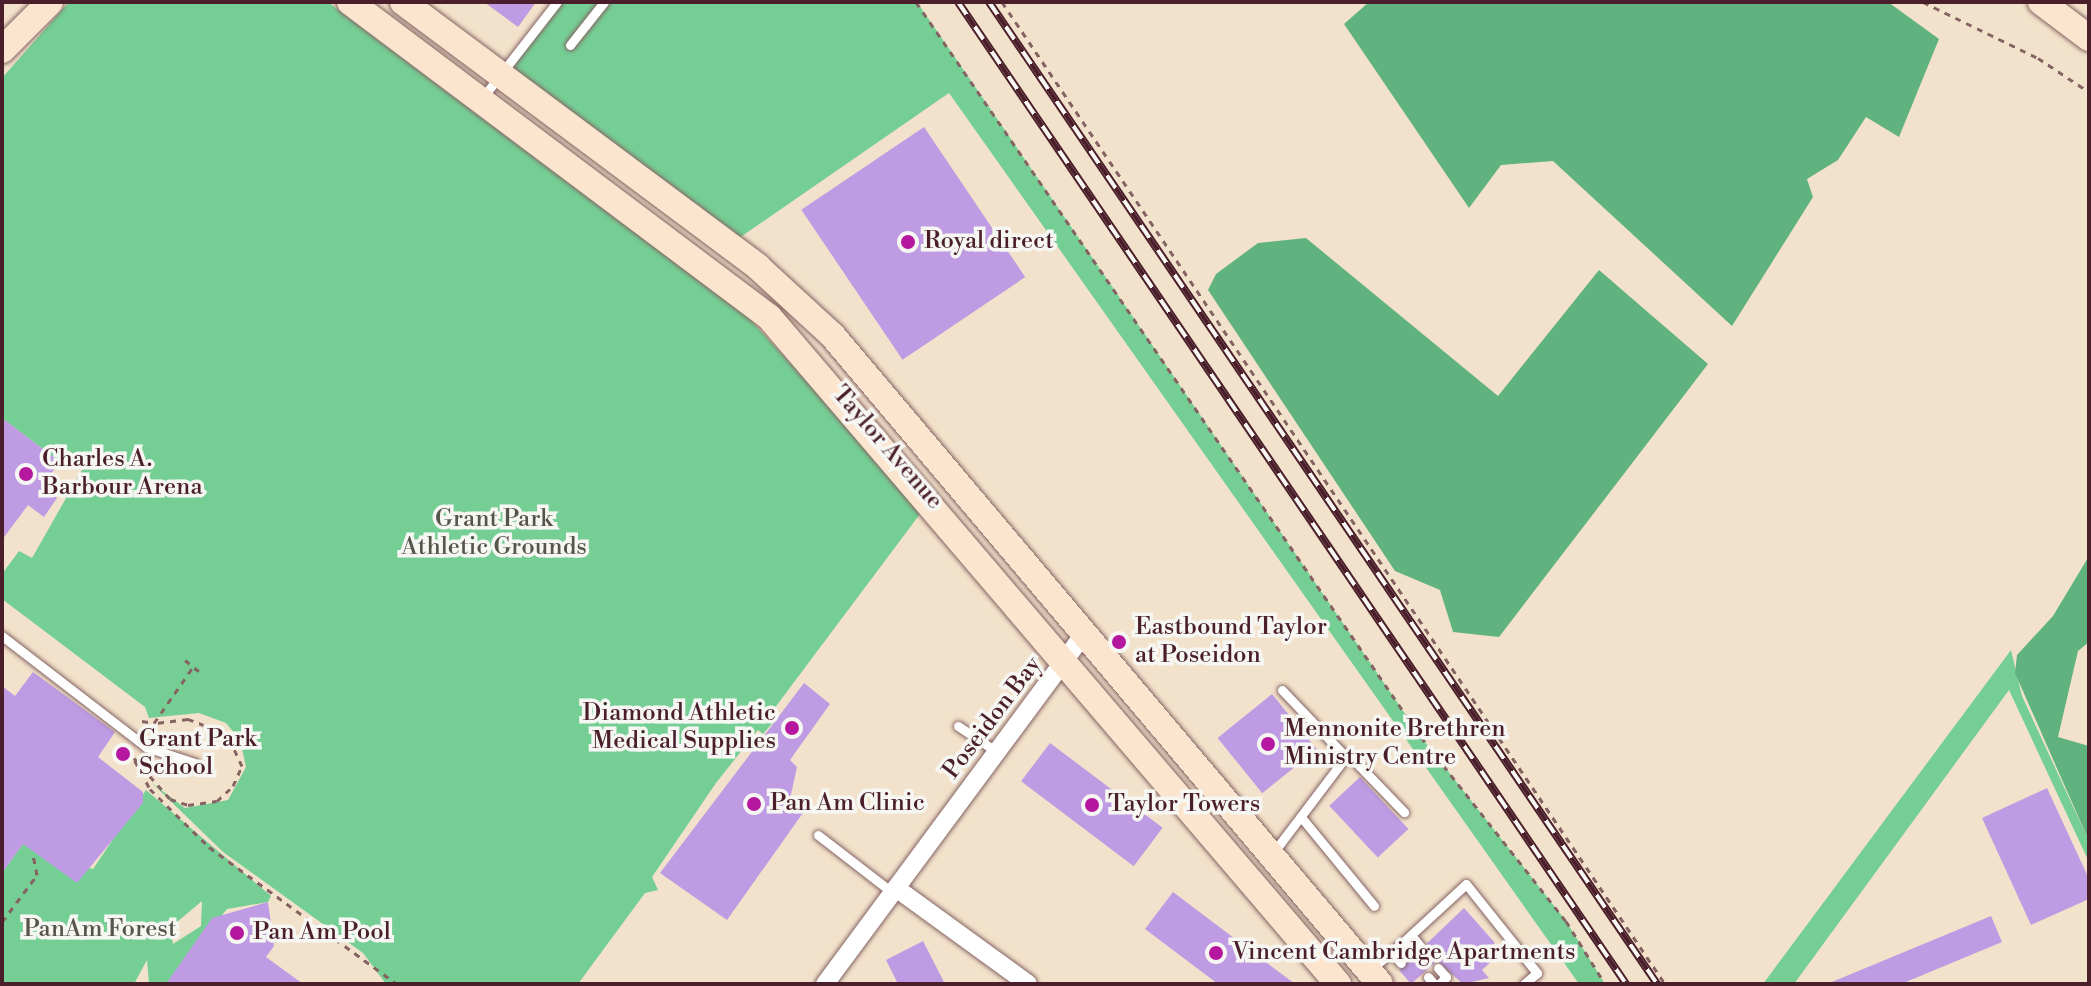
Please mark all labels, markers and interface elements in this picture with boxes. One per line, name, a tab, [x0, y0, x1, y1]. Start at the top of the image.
place label: Royal direct	[924, 228, 1054, 256]
marker: Royal direct	[899, 233, 917, 251]
street label: Taylor Avenue	[826, 380, 948, 516]
place label: Charles A. Barbour Arena	[42, 446, 203, 502]
marker: Charles A. Barbour Arena	[17, 465, 35, 483]
park label: Grant Park Athletic Grounds	[401, 506, 587, 562]
place label: Eastbound Taylor at Poseidon	[1135, 614, 1327, 670]
marker: Eastbound Taylor at Poseidon	[1110, 633, 1128, 651]
street label: Poseidon Bay	[938, 651, 1048, 785]
place label: Diamond Athletic Medical Supplies	[583, 700, 776, 756]
place label: Mennonite Brethren Ministry Centre	[1284, 716, 1506, 772]
marker: Diamond Athletic Medical Supplies	[783, 719, 801, 737]
place label: Grant Park School	[139, 726, 257, 782]
marker: Mennonite Brethren Ministry Centre	[1259, 735, 1277, 753]
marker: Grant Park School	[114, 745, 132, 763]
place label: Pan Am Clinic	[770, 790, 925, 818]
place label: Taylor Towers	[1108, 791, 1260, 819]
marker: Pan Am Clinic	[745, 795, 763, 813]
marker: Taylor Towers	[1083, 796, 1101, 814]
park label: PanAm Forest	[23, 916, 177, 944]
place label: Pan Am Pool	[253, 919, 391, 947]
marker: Pan Am Pool	[228, 924, 246, 942]
place label: Vincent Cambridge Apartments	[1232, 939, 1575, 967]
marker: Vincent Cambridge Apartments	[1207, 944, 1225, 962]

